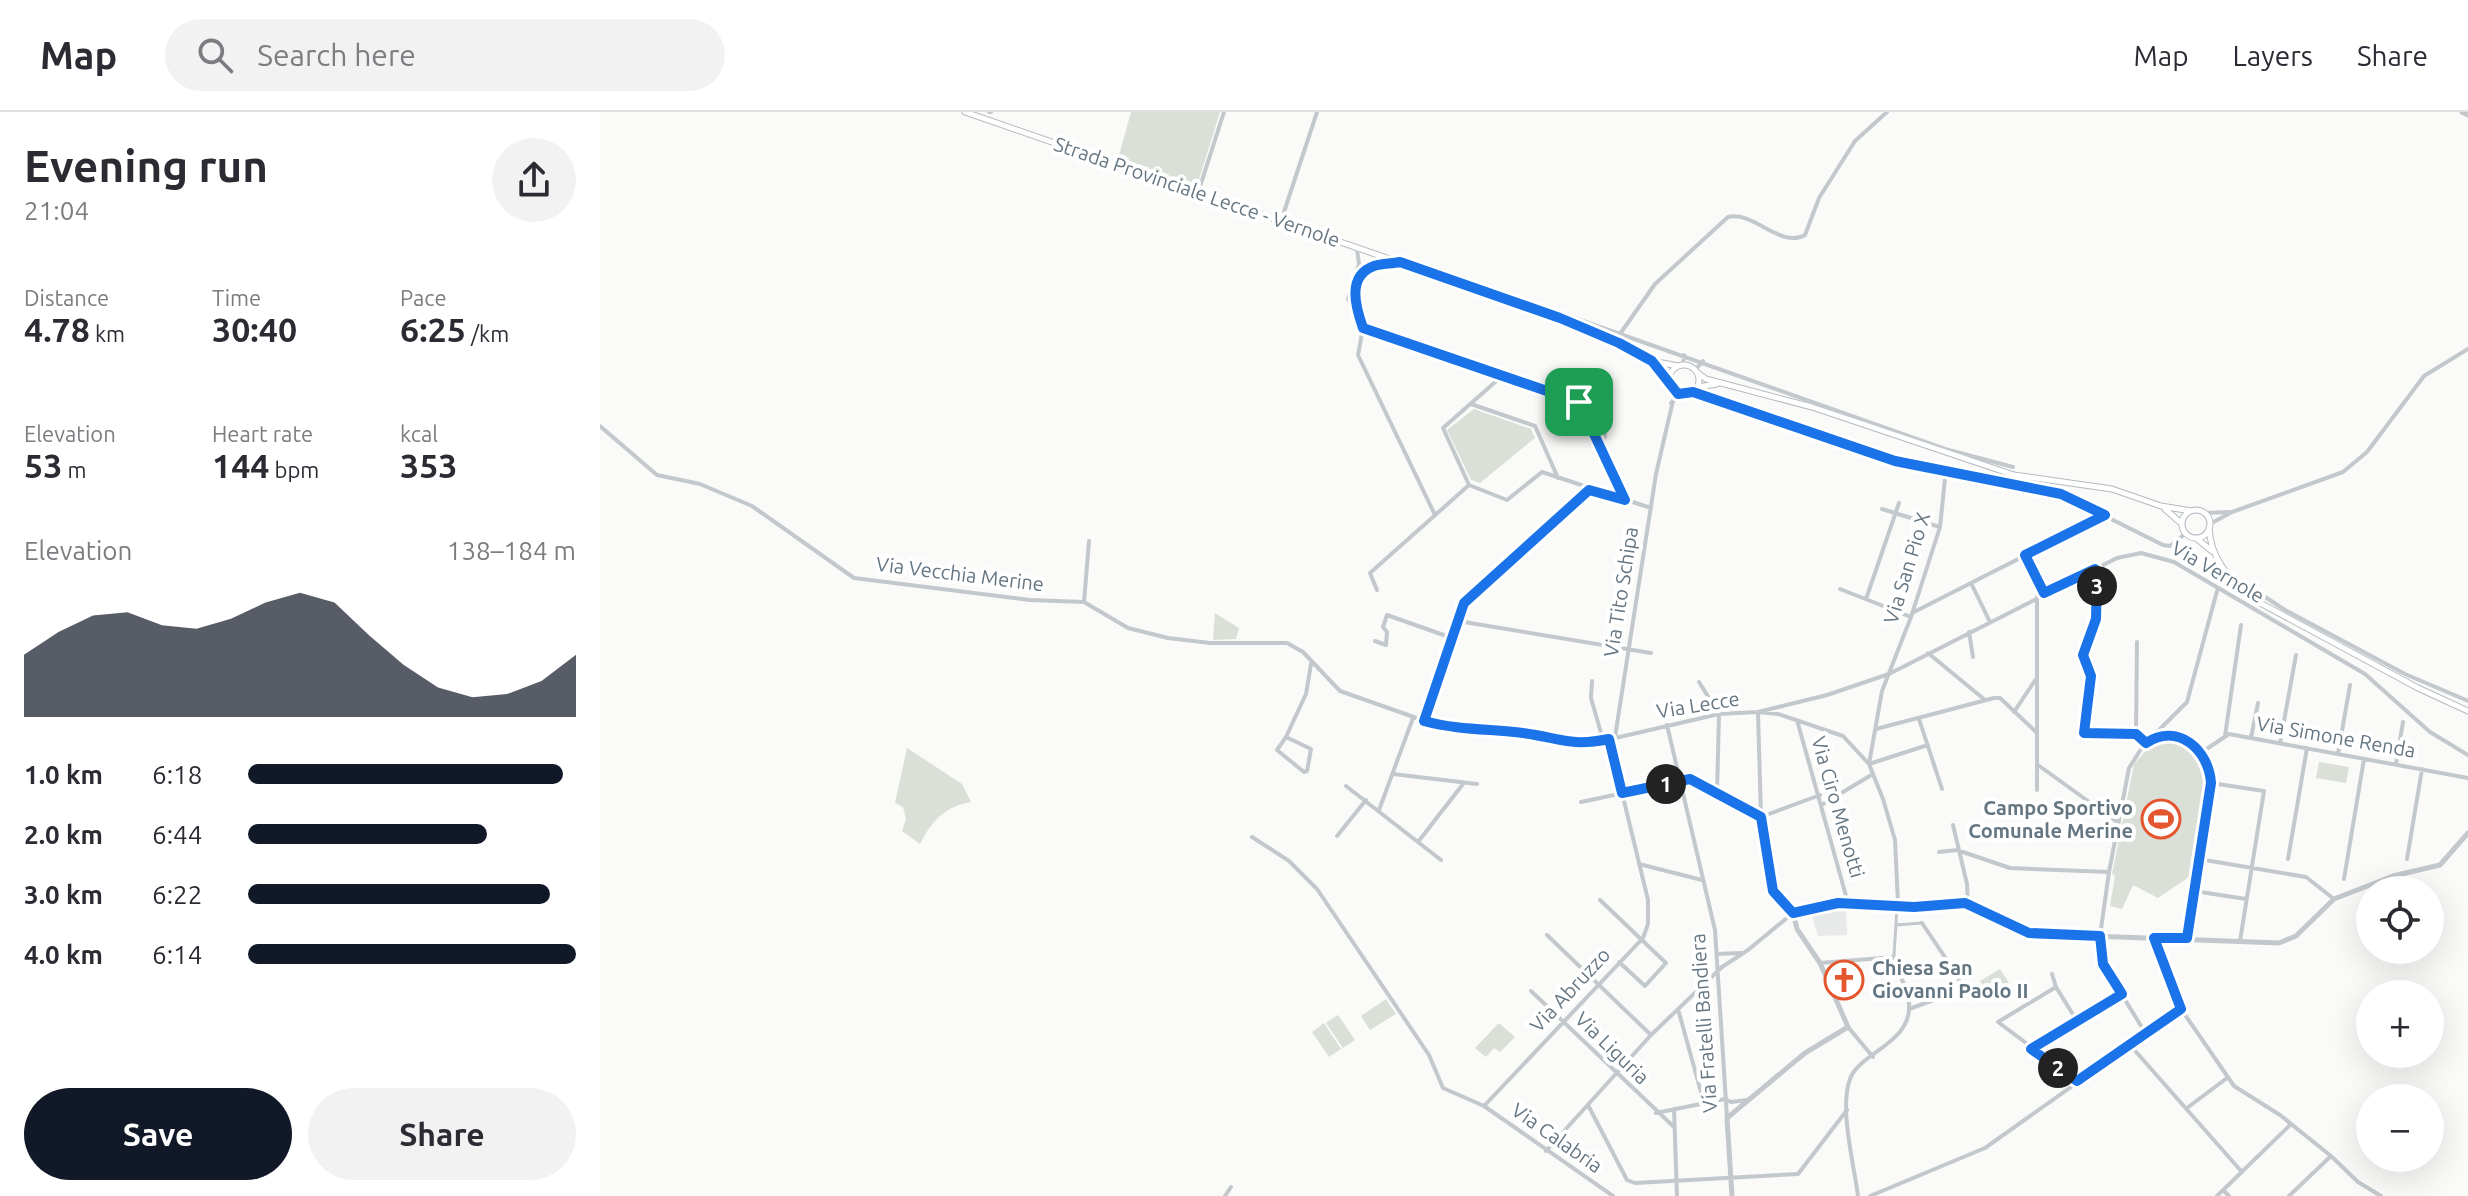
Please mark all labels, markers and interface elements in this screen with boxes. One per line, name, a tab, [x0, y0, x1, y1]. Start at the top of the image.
search box	[165, 19, 725, 91]
icon: search	[193, 33, 237, 77]
text: Map	[40, 34, 117, 76]
text: Search here	[257, 38, 416, 72]
text: Map	[2133, 40, 2189, 71]
text: Layers	[2233, 40, 2313, 71]
text: Share	[2357, 40, 2428, 71]
street label: Strada Provinciale Lecce - Vernole	[1051, 132, 1343, 251]
button: share	[492, 138, 576, 222]
text: Evening run	[24, 141, 268, 190]
text: 21:04	[24, 196, 89, 225]
text: Distance	[24, 285, 109, 310]
text: Time	[212, 285, 261, 310]
text: Pace	[400, 285, 447, 310]
text: 4.78	[24, 310, 90, 348]
text: 30:40	[212, 310, 297, 348]
text: 6:25	[400, 310, 466, 348]
text: km	[90, 321, 125, 346]
text: /km	[466, 321, 509, 346]
pin	[1545, 368, 1613, 436]
icon: arrive	[1557, 380, 1601, 424]
text: Elevation	[24, 421, 116, 446]
text: Heart rate	[212, 421, 313, 446]
text: kcal	[400, 421, 438, 446]
text: 53	[24, 446, 62, 484]
text: 144	[212, 446, 270, 484]
text: 353	[400, 446, 458, 484]
text: m	[62, 457, 86, 482]
text: bpm	[270, 457, 319, 482]
street label: Via San Pio X	[1879, 509, 1934, 626]
street label: Via Tito Schipa	[1599, 525, 1642, 659]
text: Elevation	[24, 536, 132, 565]
text: 138–184 m	[447, 536, 576, 565]
street label: Via Vernole	[2168, 536, 2269, 607]
street label: Via Vecchia Merine	[875, 552, 1045, 595]
pin: 3	[2077, 566, 2117, 606]
text: 3	[2091, 573, 2103, 598]
street label: Via Lecce	[1655, 687, 1741, 722]
street label: Via Simone Renda	[2255, 711, 2417, 762]
street label: Via Ciro Menotti	[1807, 733, 1870, 880]
text: 1.0 km	[24, 760, 103, 789]
text: 6:18	[152, 760, 202, 789]
pin: 1	[1646, 764, 1686, 804]
text: 1	[1660, 771, 1672, 796]
place label: Campo Sportivo Comunale Merine	[1968, 796, 2133, 842]
sports icon: Campo Sportivo Comunale Merine	[2140, 798, 2182, 840]
text: 2.0 km	[24, 820, 103, 849]
text: 6:44	[152, 820, 202, 849]
map controls	[2356, 876, 2444, 1172]
button: locate	[2356, 876, 2444, 964]
text: 3.0 km	[24, 880, 103, 909]
text: 6:22	[152, 880, 202, 909]
street label: Via Fratelli Bandiera	[1686, 933, 1721, 1113]
text: 4.0 km	[24, 940, 103, 969]
text: 6:14	[152, 940, 202, 969]
street label: Via Abruzzo	[1525, 943, 1614, 1037]
place label: Chiesa San Giovanni Paolo II	[1872, 956, 2028, 1002]
church icon: Chiesa San Giovanni Paolo II	[1823, 959, 1865, 1001]
button: +	[2356, 980, 2444, 1068]
street label: Via Liguria	[1571, 1007, 1654, 1088]
pin: 2	[2038, 1048, 2078, 1088]
text: 2	[2052, 1055, 2064, 1080]
button: −	[2356, 1084, 2444, 1172]
button: Save	[24, 1088, 292, 1180]
button: Share	[308, 1088, 576, 1180]
street label: Via Calabria	[1507, 1098, 1607, 1177]

